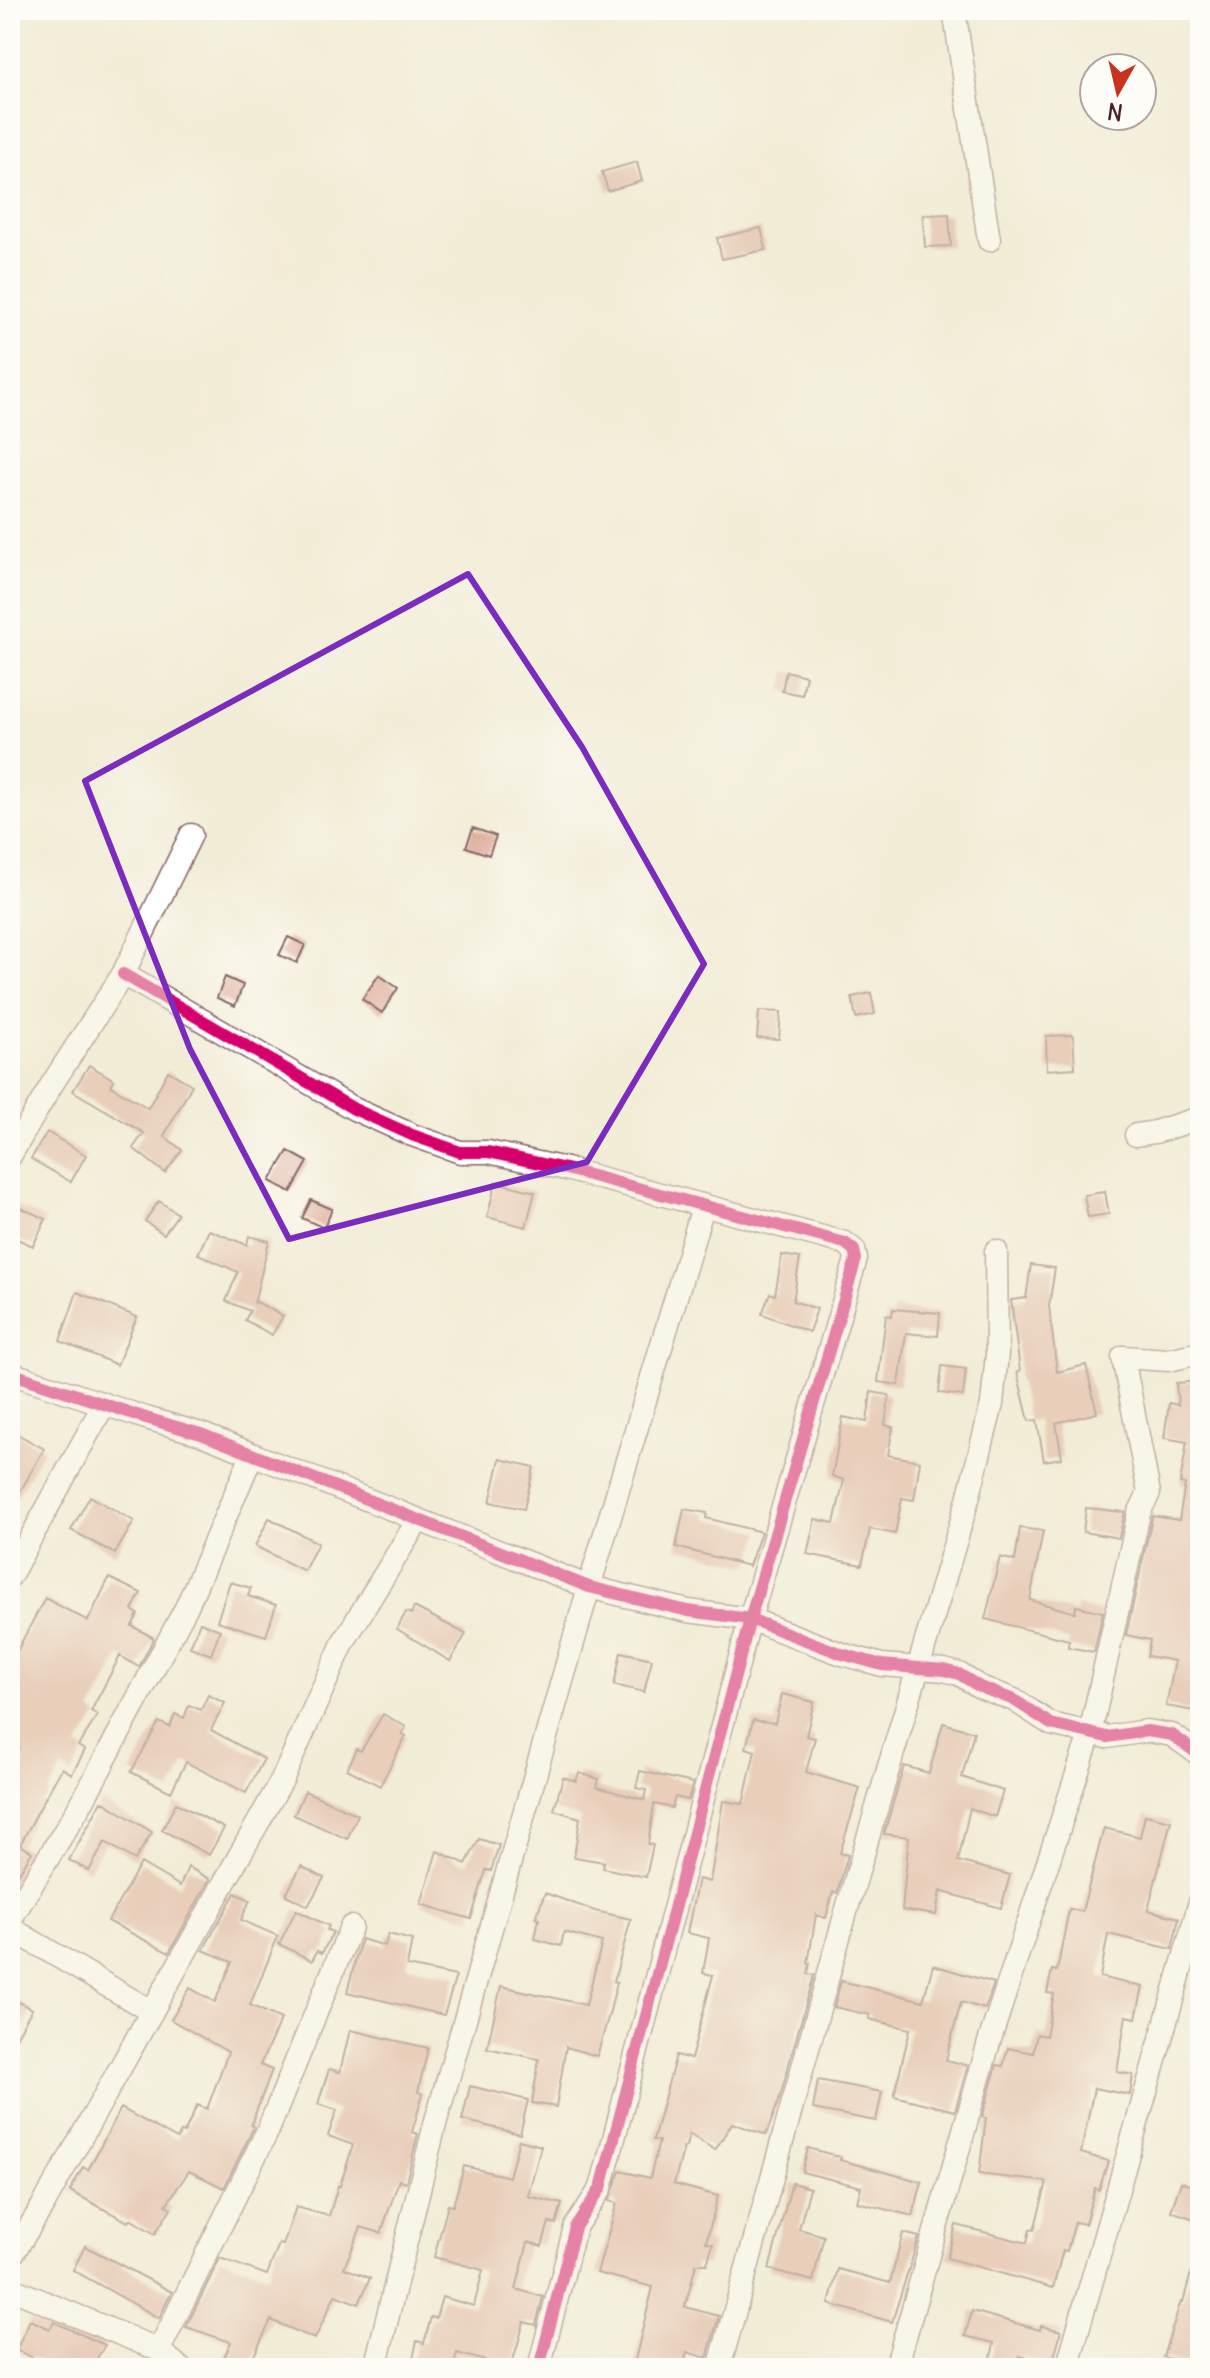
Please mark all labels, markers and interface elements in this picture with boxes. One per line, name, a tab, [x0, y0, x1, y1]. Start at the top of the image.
north arrow	[1078, 52, 1158, 132]
text: N	[1106, 97, 1125, 127]

